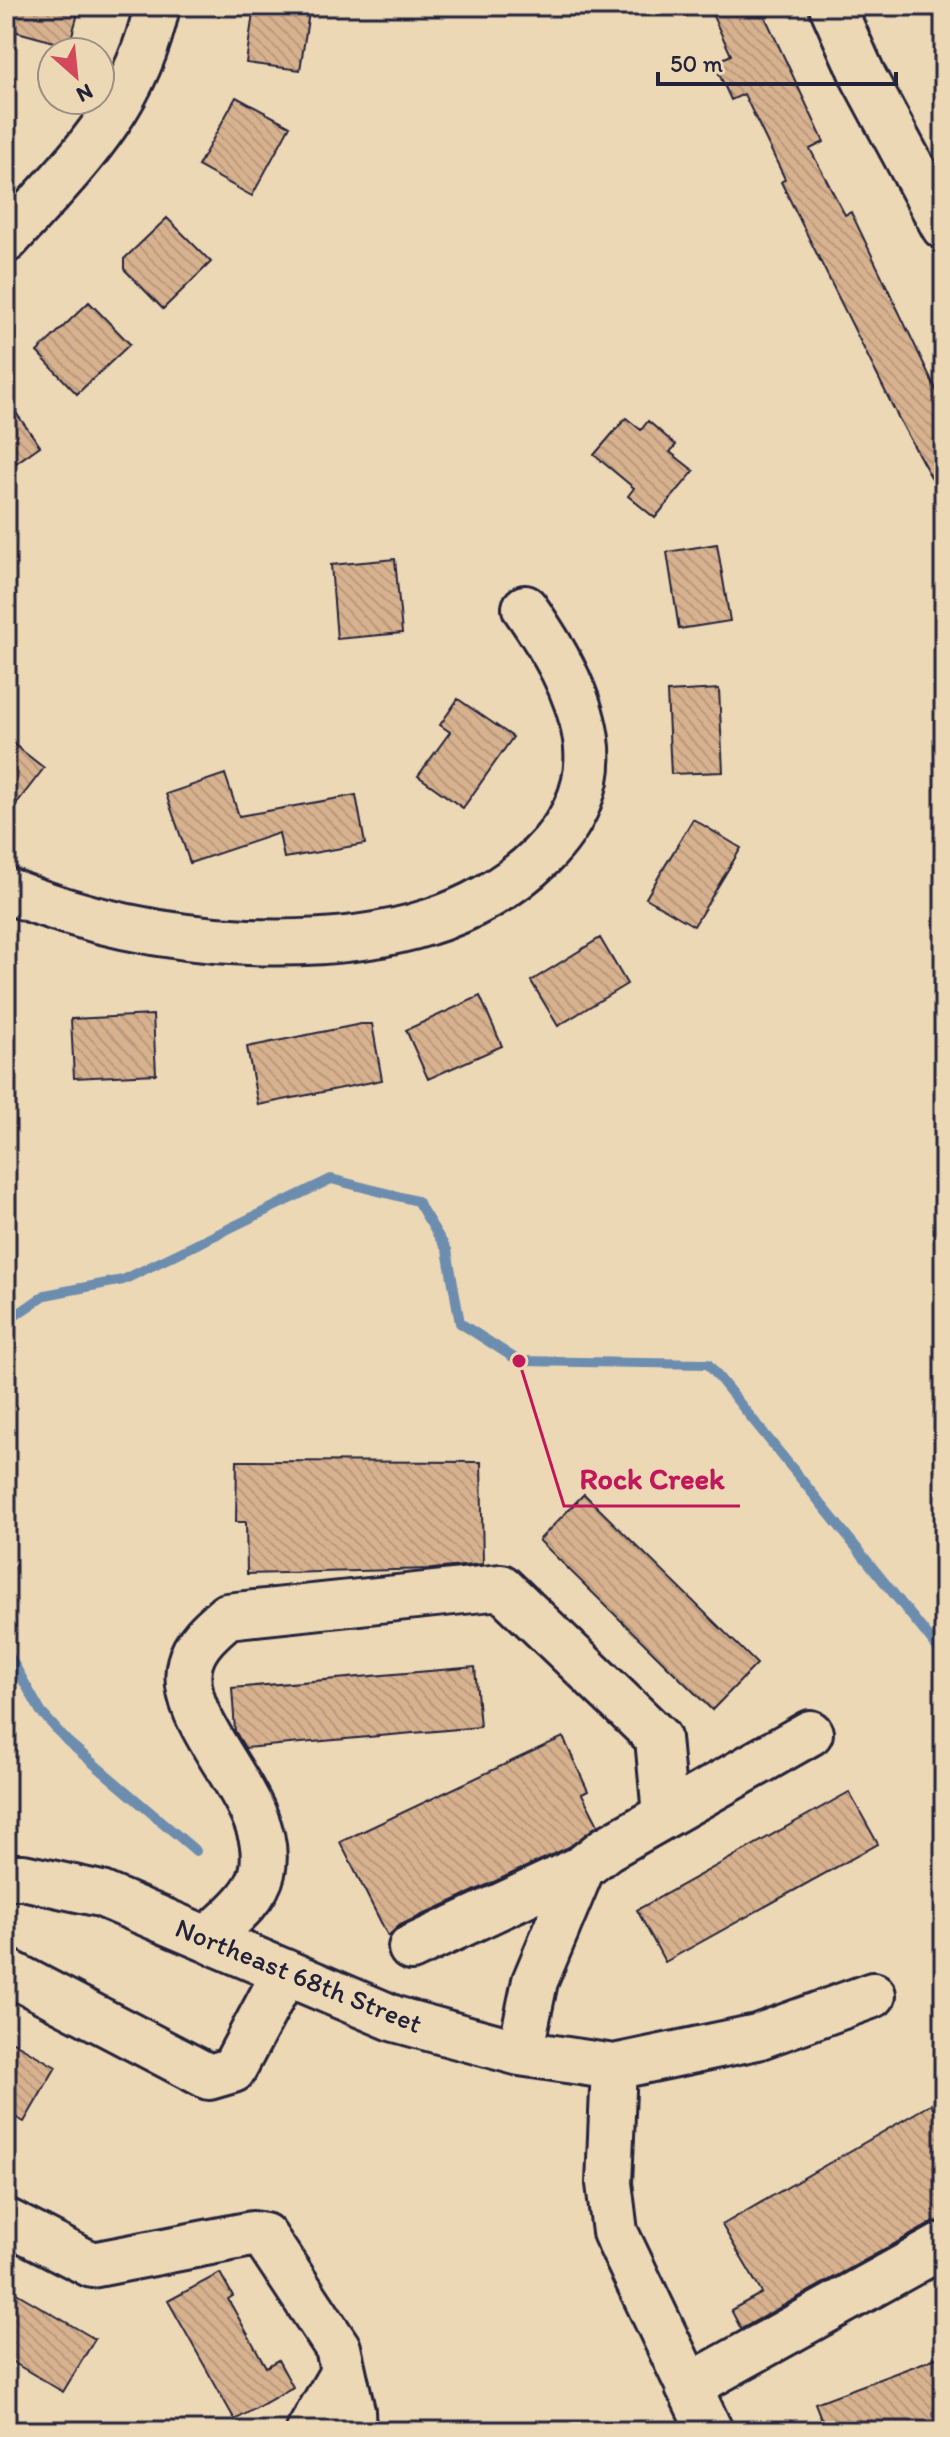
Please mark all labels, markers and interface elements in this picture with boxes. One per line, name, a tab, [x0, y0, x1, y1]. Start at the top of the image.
north arrow	[36, 36, 116, 116]
scale bar	[658, 36, 896, 86]
text: 50 m	[670, 49, 723, 78]
text: N	[72, 78, 98, 109]
callout: Rock Creek	[564, 1452, 740, 1506]
text: Rock Creek	[580, 1460, 725, 1497]
street label: Northeast 68th Street	[171, 1910, 427, 2040]

